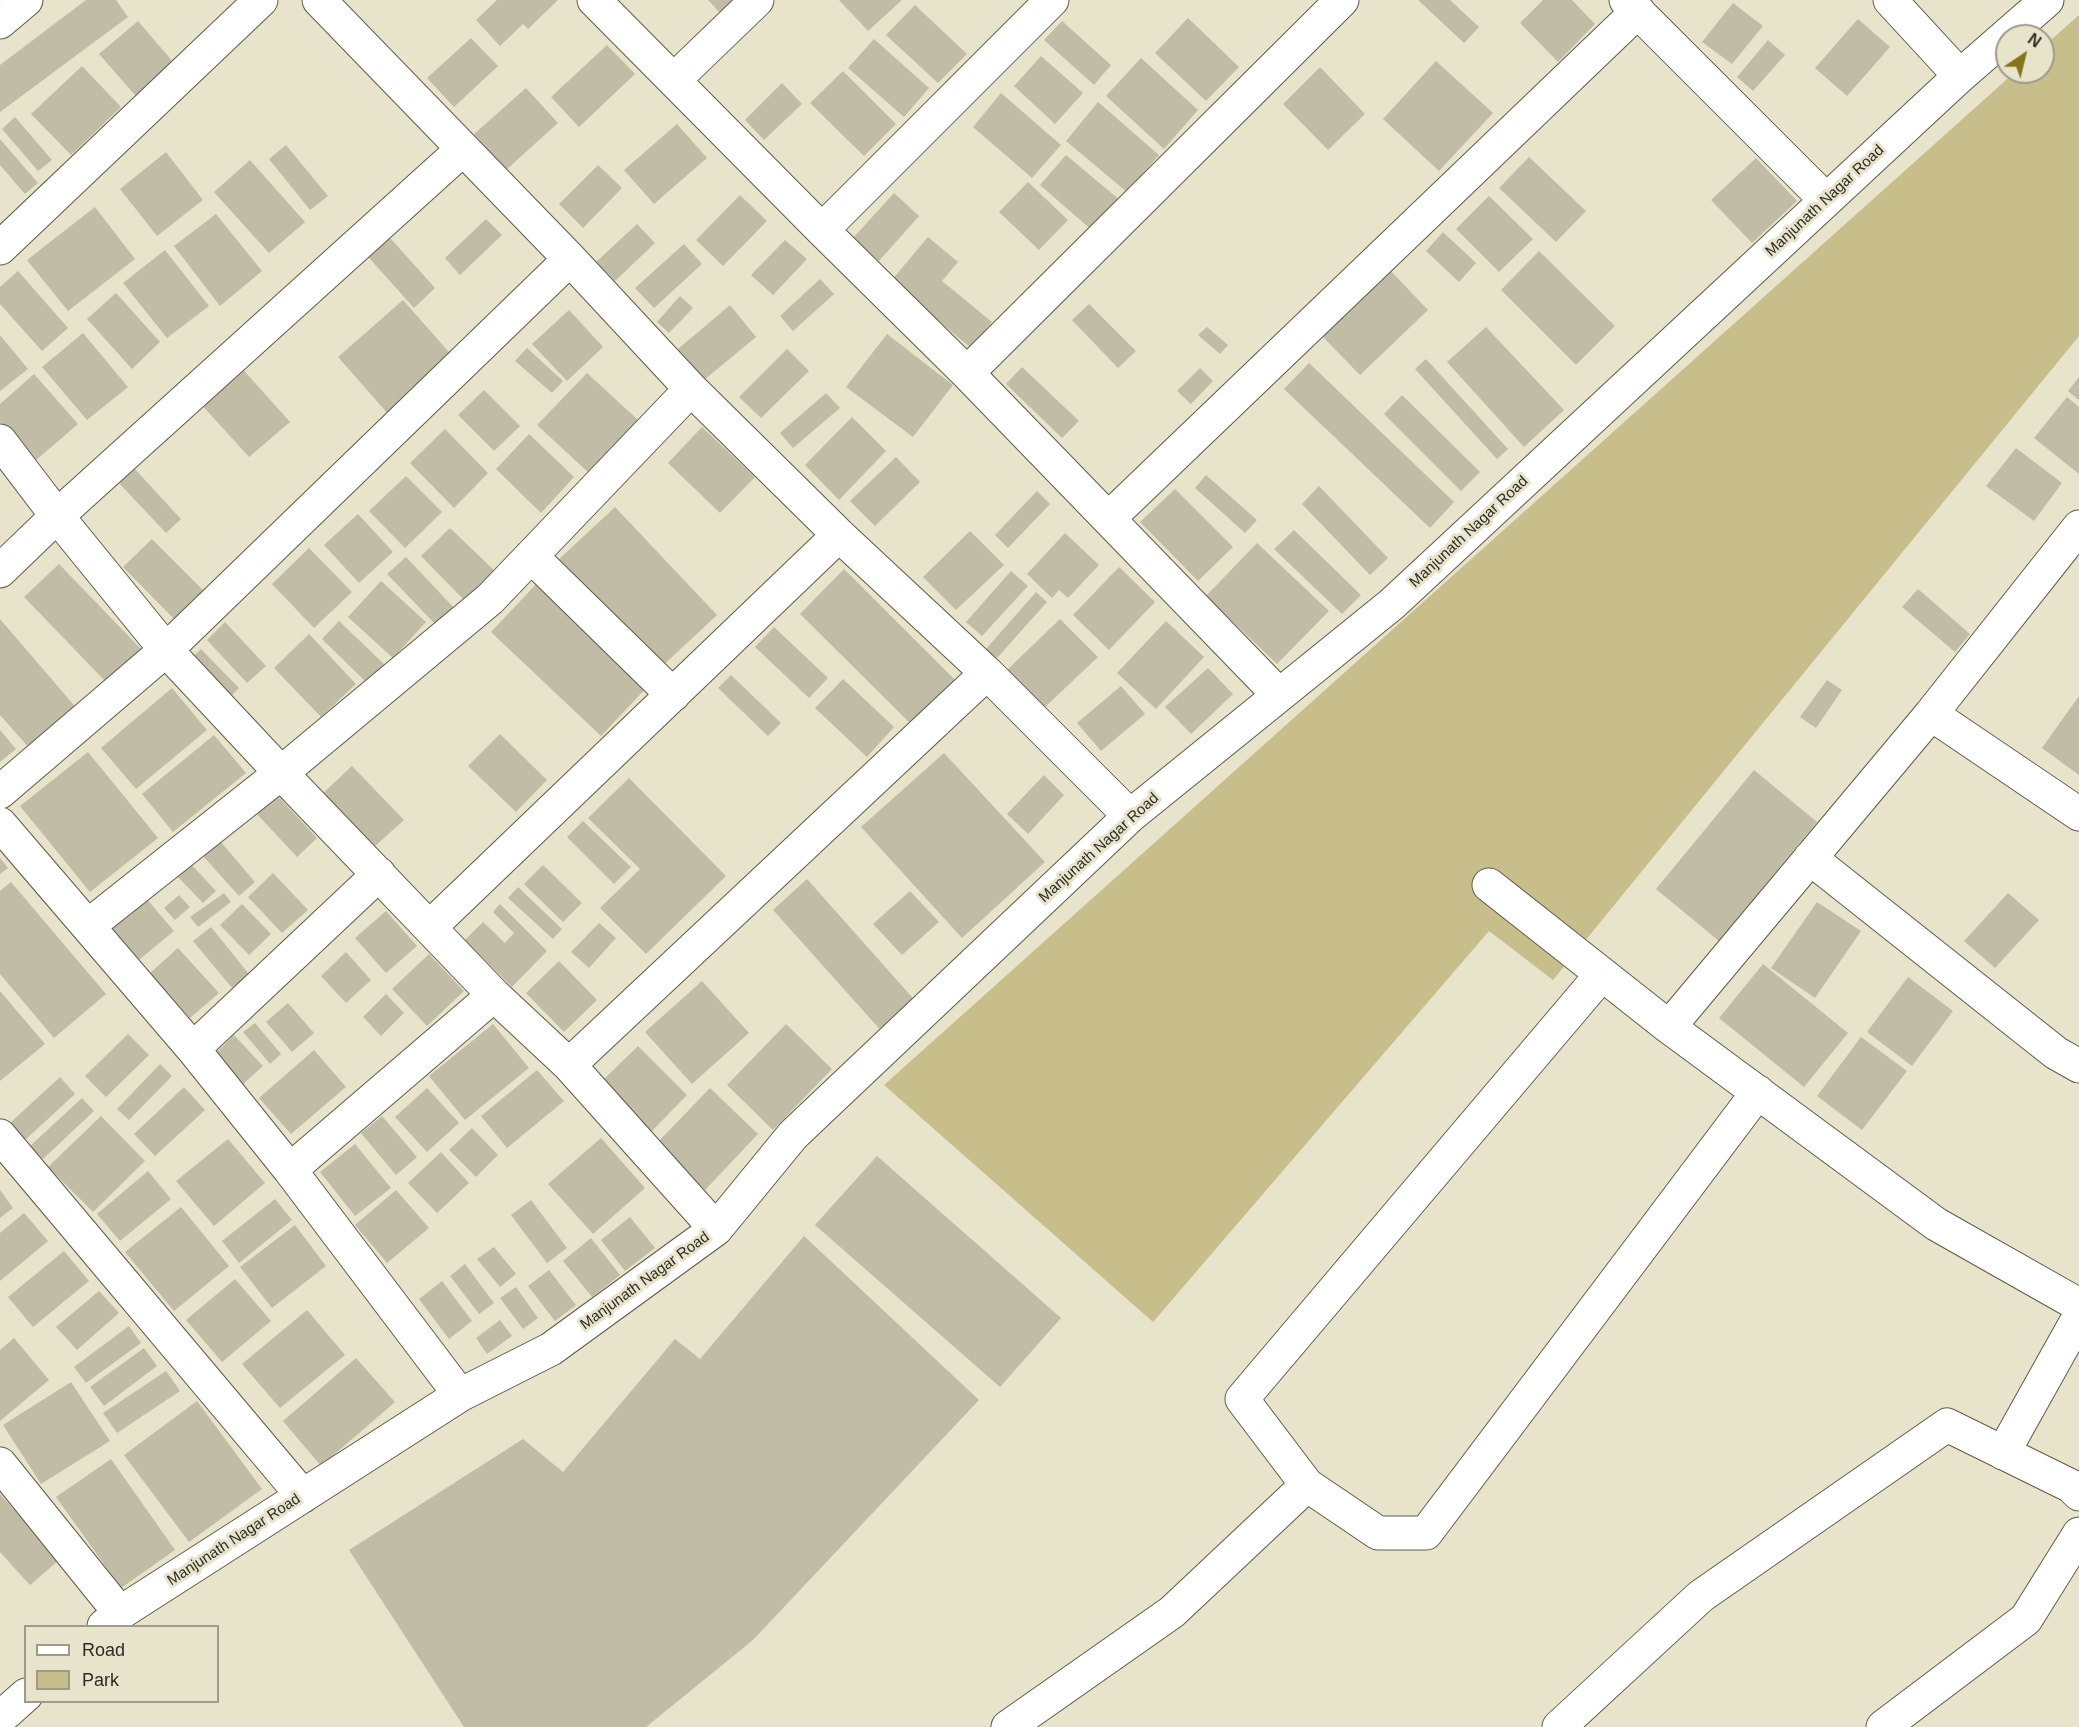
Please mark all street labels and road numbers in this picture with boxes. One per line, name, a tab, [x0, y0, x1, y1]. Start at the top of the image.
street label: Manjunath Nagar Road	[1762, 142, 1888, 260]
street label: Manjunath Nagar Road	[1406, 473, 1532, 591]
street label: Manjunath Nagar Road	[1035, 789, 1163, 907]
street label: Manjunath Nagar Road	[577, 1228, 713, 1334]
street label: Manjunath Nagar Road	[164, 1490, 304, 1590]

